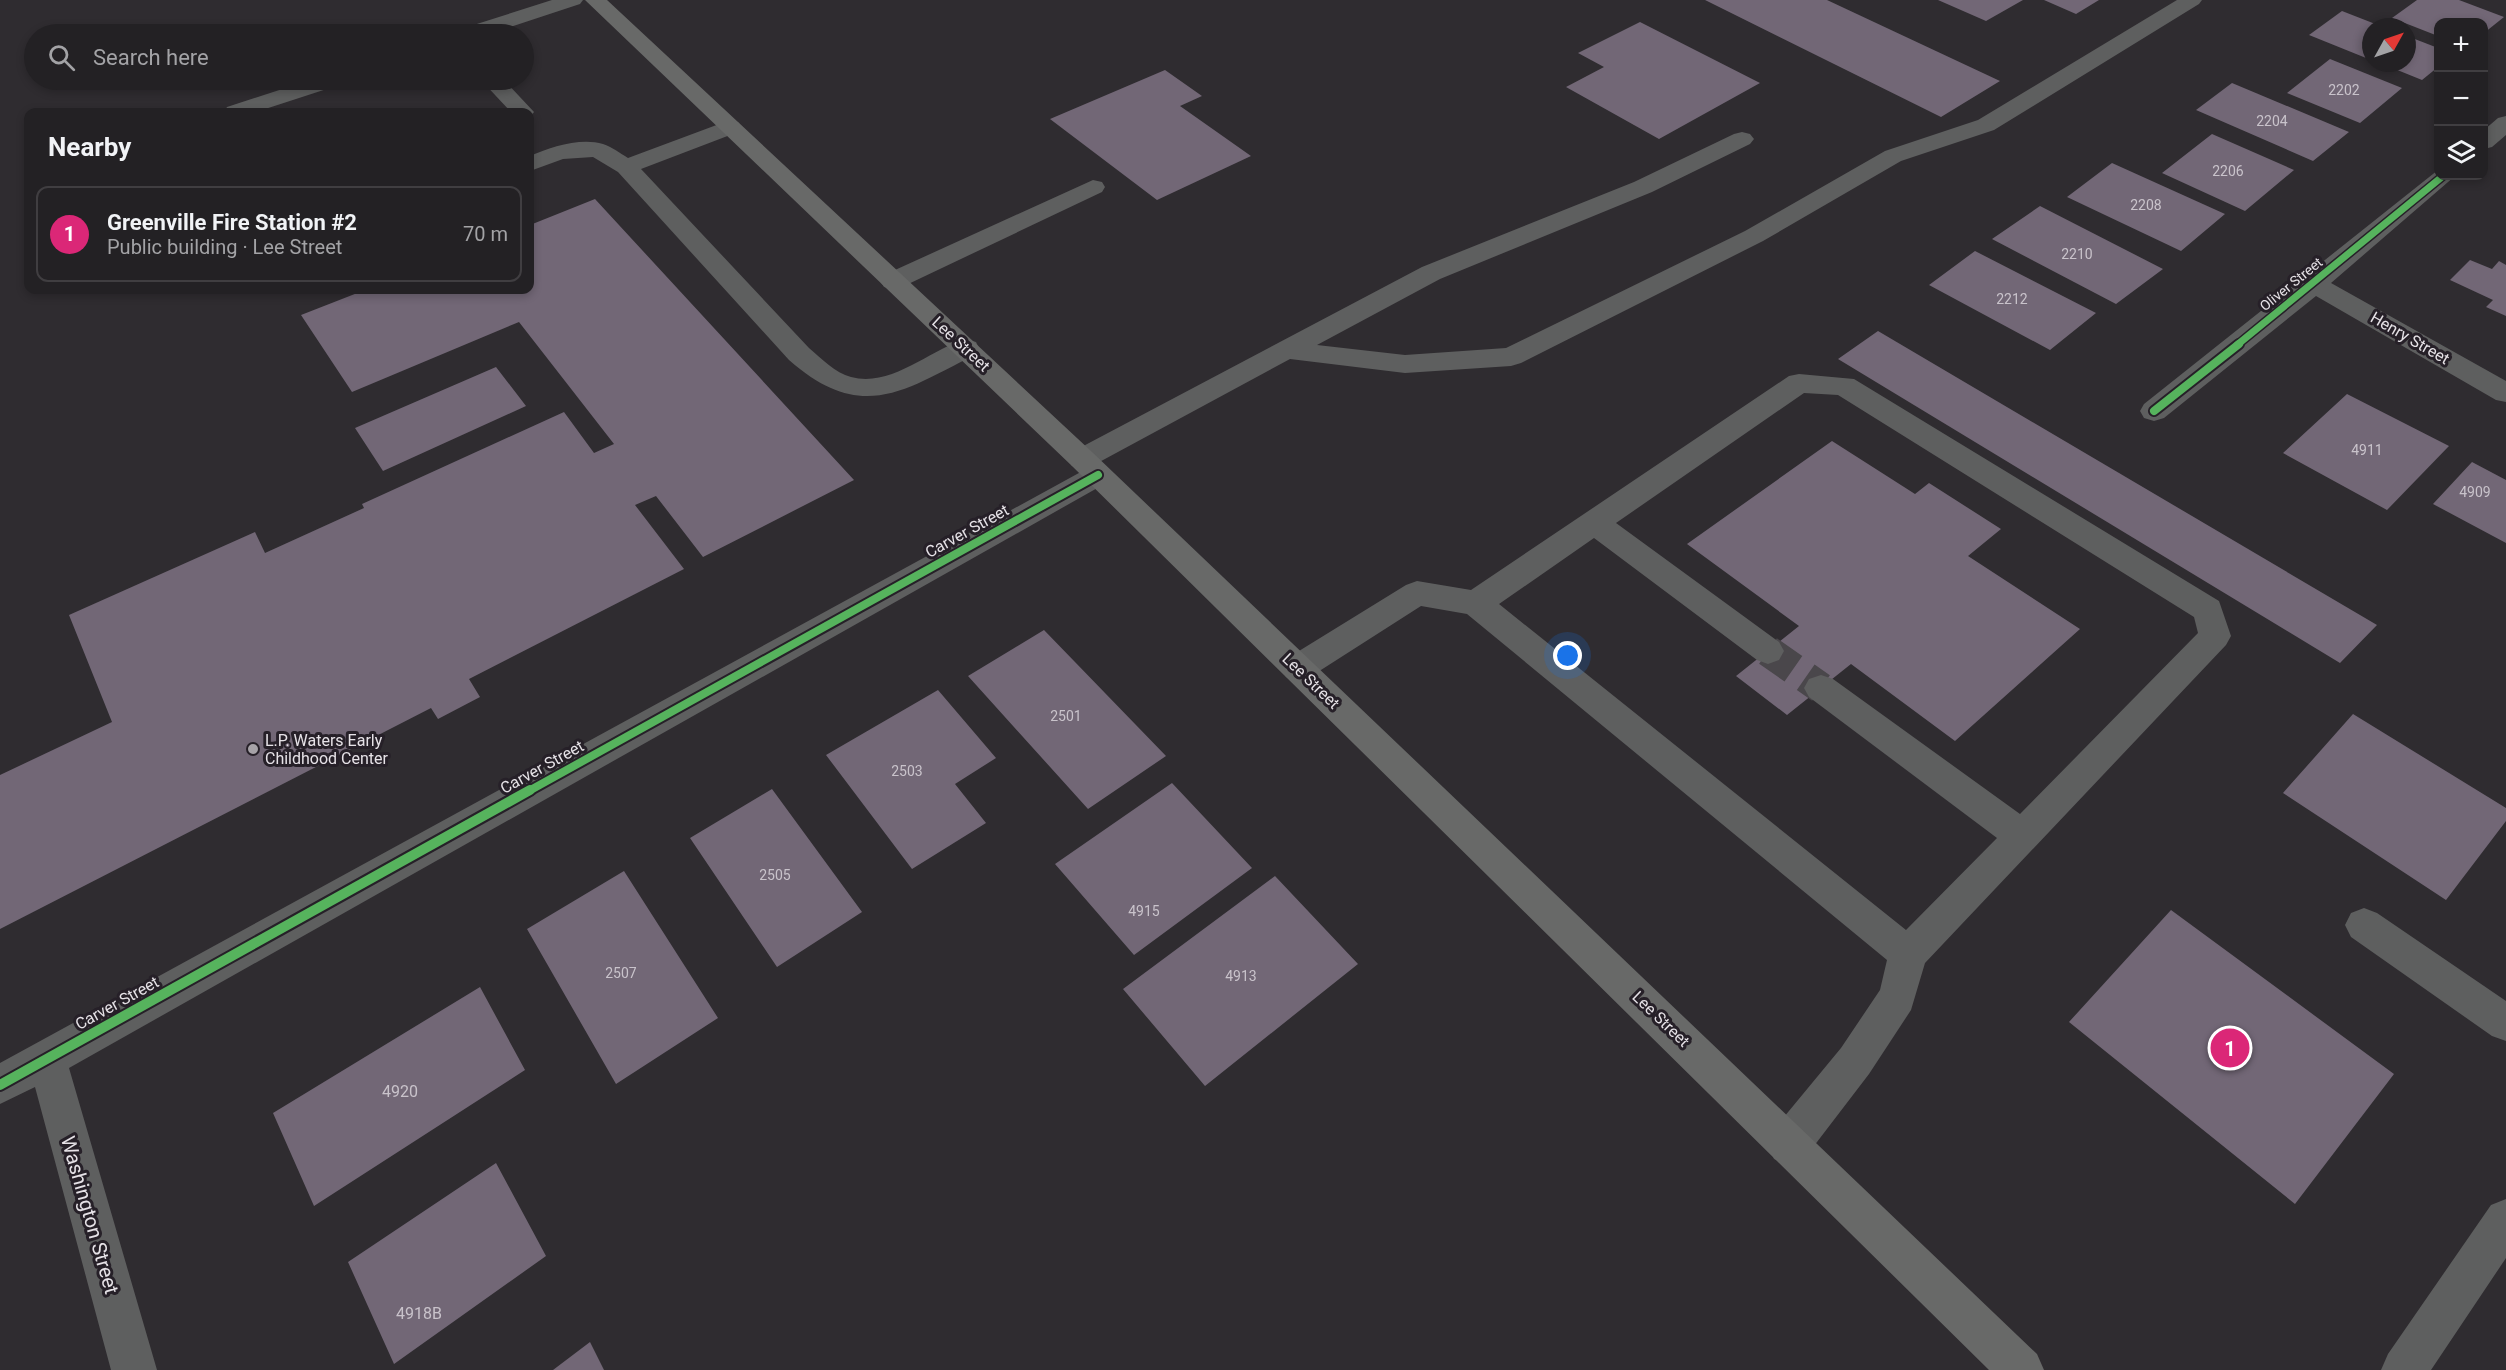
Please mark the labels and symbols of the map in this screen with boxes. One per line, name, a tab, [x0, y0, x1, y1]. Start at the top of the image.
north arrow	[2362, 18, 2416, 72]
house number: 2202	[2328, 82, 2360, 98]
house number: 2204	[2256, 113, 2288, 129]
house number: 2206	[2212, 163, 2244, 179]
house number: 2208	[2130, 197, 2162, 213]
house number: 2210	[2061, 246, 2093, 262]
street label: Oliver Street	[2257, 254, 2326, 314]
house number: 2212	[1996, 291, 2028, 307]
street label: Henry Street	[2367, 308, 2453, 368]
street label: Lee Street	[928, 313, 994, 375]
house number: 4911	[2351, 442, 2383, 458]
house number: 4909	[2459, 484, 2491, 500]
street label: Carver Street	[922, 500, 1012, 562]
your location	[1553, 641, 1582, 670]
street label: Lee Street	[1279, 649, 1343, 713]
house number: 2501	[1050, 708, 1082, 724]
place label: L.P. Waters Early Childhood Center	[265, 731, 389, 768]
street label: Carver Street	[497, 736, 587, 798]
marker: L.P. Waters Early Childhood Center	[246, 742, 260, 756]
house number: 2503	[891, 763, 923, 779]
house number: 2505	[759, 867, 791, 883]
house number: 4915	[1128, 903, 1160, 919]
house number: 2507	[605, 965, 637, 981]
house number: 4913	[1225, 968, 1257, 984]
street label: Carver Street	[72, 972, 162, 1034]
street label: Lee Street	[1629, 987, 1693, 1051]
pin: 1	[2210, 1026, 2250, 1070]
house number: 4920	[382, 1082, 418, 1101]
street label: Washington Street	[56, 1133, 124, 1297]
house number: 4918B	[396, 1304, 442, 1323]

